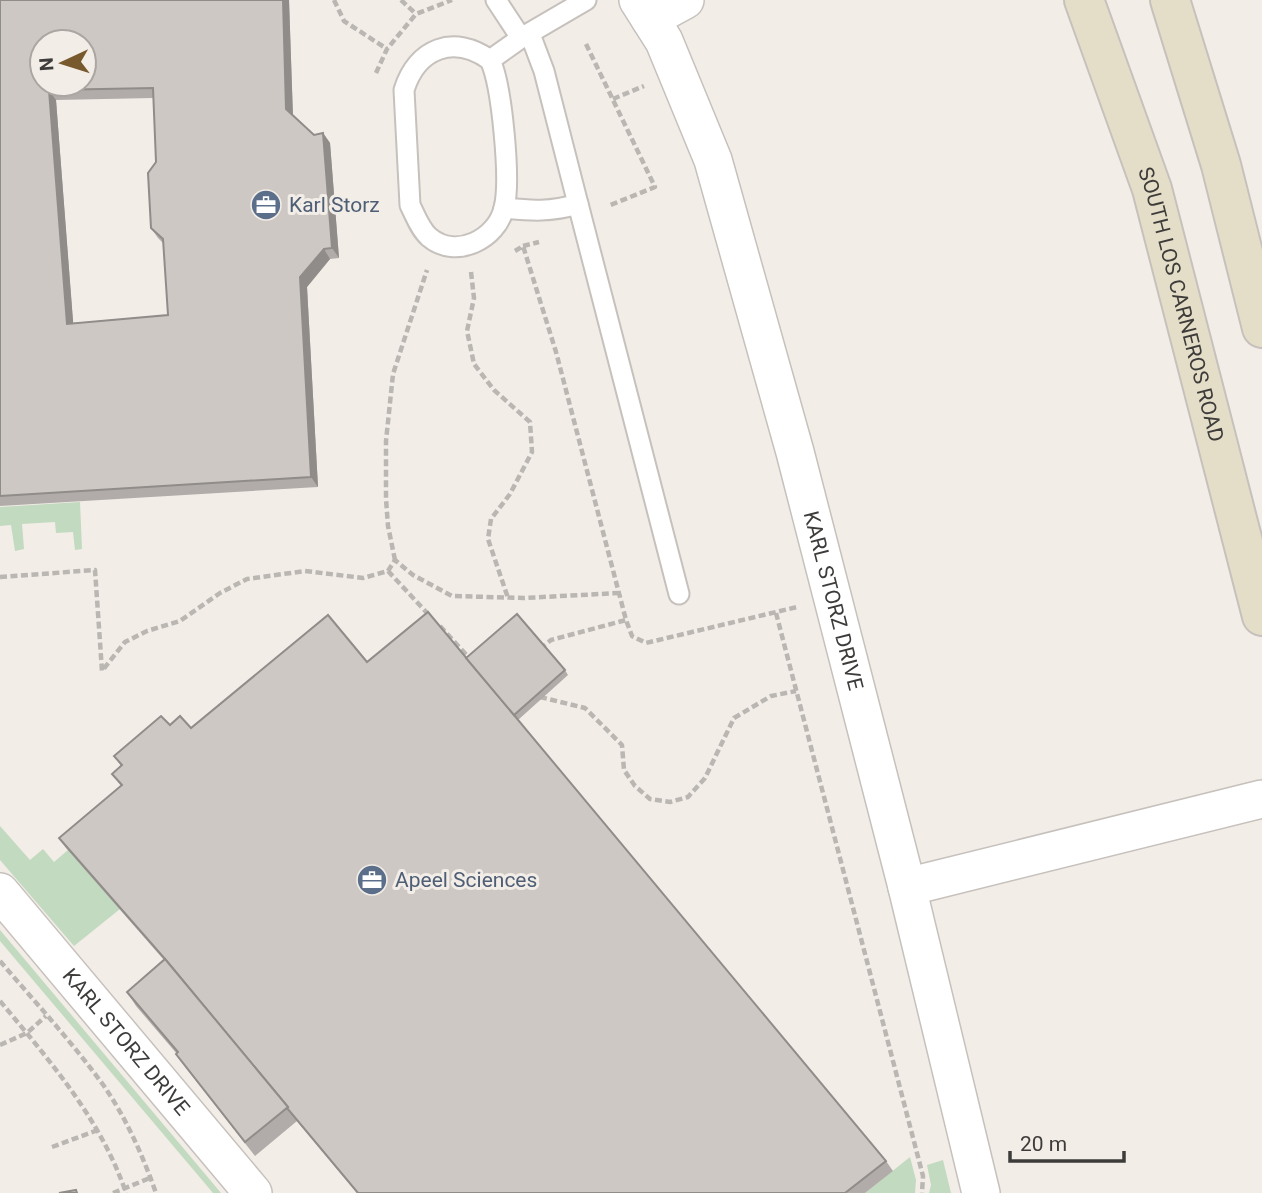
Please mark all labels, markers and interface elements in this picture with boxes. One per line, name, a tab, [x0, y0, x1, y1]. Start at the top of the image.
north arrow	[28, 28, 98, 98]
text: N	[35, 57, 58, 72]
street label: SOUTH LOS CARNEROS ROAD	[1133, 164, 1229, 444]
office icon: Karl Storz	[249, 188, 283, 222]
place label: Karl Storz	[289, 193, 380, 217]
street label: KARL STORZ DRIVE	[799, 508, 868, 693]
office icon: Apeel Sciences	[355, 863, 389, 897]
place label: Apeel Sciences	[395, 868, 537, 892]
street label: KARL STORZ DRIVE	[58, 964, 195, 1120]
scale bar	[1010, 1120, 1124, 1164]
text: 20 m	[1020, 1132, 1067, 1156]

